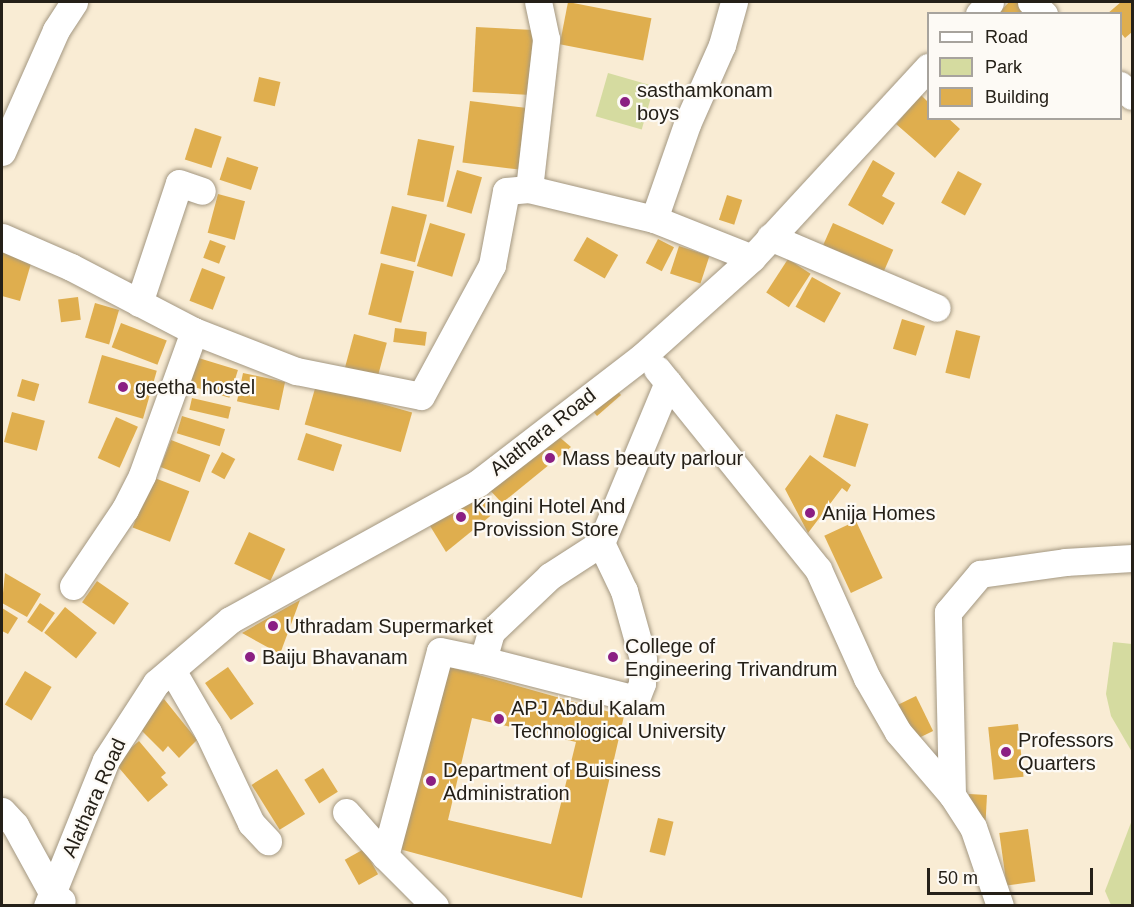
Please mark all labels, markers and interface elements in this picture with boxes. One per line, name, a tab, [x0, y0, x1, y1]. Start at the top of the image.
legend	[927, 12, 1122, 120]
text: Road	[985, 27, 1028, 47]
text: Park	[985, 57, 1022, 77]
place label: sasthamkonam boys	[637, 78, 773, 125]
text: Building	[985, 87, 1049, 107]
marker: sasthamkonam boys	[618, 95, 632, 109]
place label: geetha hostel	[135, 375, 255, 399]
marker: geetha hostel	[116, 380, 130, 394]
street label: Alathara Road	[485, 383, 601, 481]
place label: Mass beauty parlour	[562, 446, 743, 470]
marker: Mass beauty parlour	[543, 451, 557, 465]
place label: Kingini Hotel And Provission Store	[473, 494, 626, 541]
place label: Anija Homes	[822, 501, 935, 525]
marker: Anija Homes	[803, 506, 817, 520]
marker: Kingini Hotel And Provission Store	[454, 510, 468, 524]
place label: Uthradam Supermarket	[285, 614, 493, 638]
marker: Uthradam Supermarket	[266, 619, 280, 633]
place label: College of Engineering Trivandrum	[625, 634, 838, 681]
place label: Baiju Bhavanam	[262, 645, 408, 669]
marker: Baiju Bhavanam	[243, 650, 257, 664]
marker: College of Engineering Trivandrum	[606, 650, 620, 664]
place label: APJ Abdul Kalam Technological University	[511, 696, 726, 743]
marker: APJ Abdul Kalam Technological University	[492, 712, 506, 726]
place label: Professors Quarters	[1018, 728, 1114, 775]
street label: Alathara Road	[57, 735, 131, 861]
marker: Professors Quarters	[999, 745, 1013, 759]
place label: Department of Buisiness Administration	[443, 758, 661, 805]
marker: Department of Buisiness Administration	[424, 774, 438, 788]
scale bar	[930, 856, 1096, 894]
text: 50 m	[938, 868, 978, 888]

